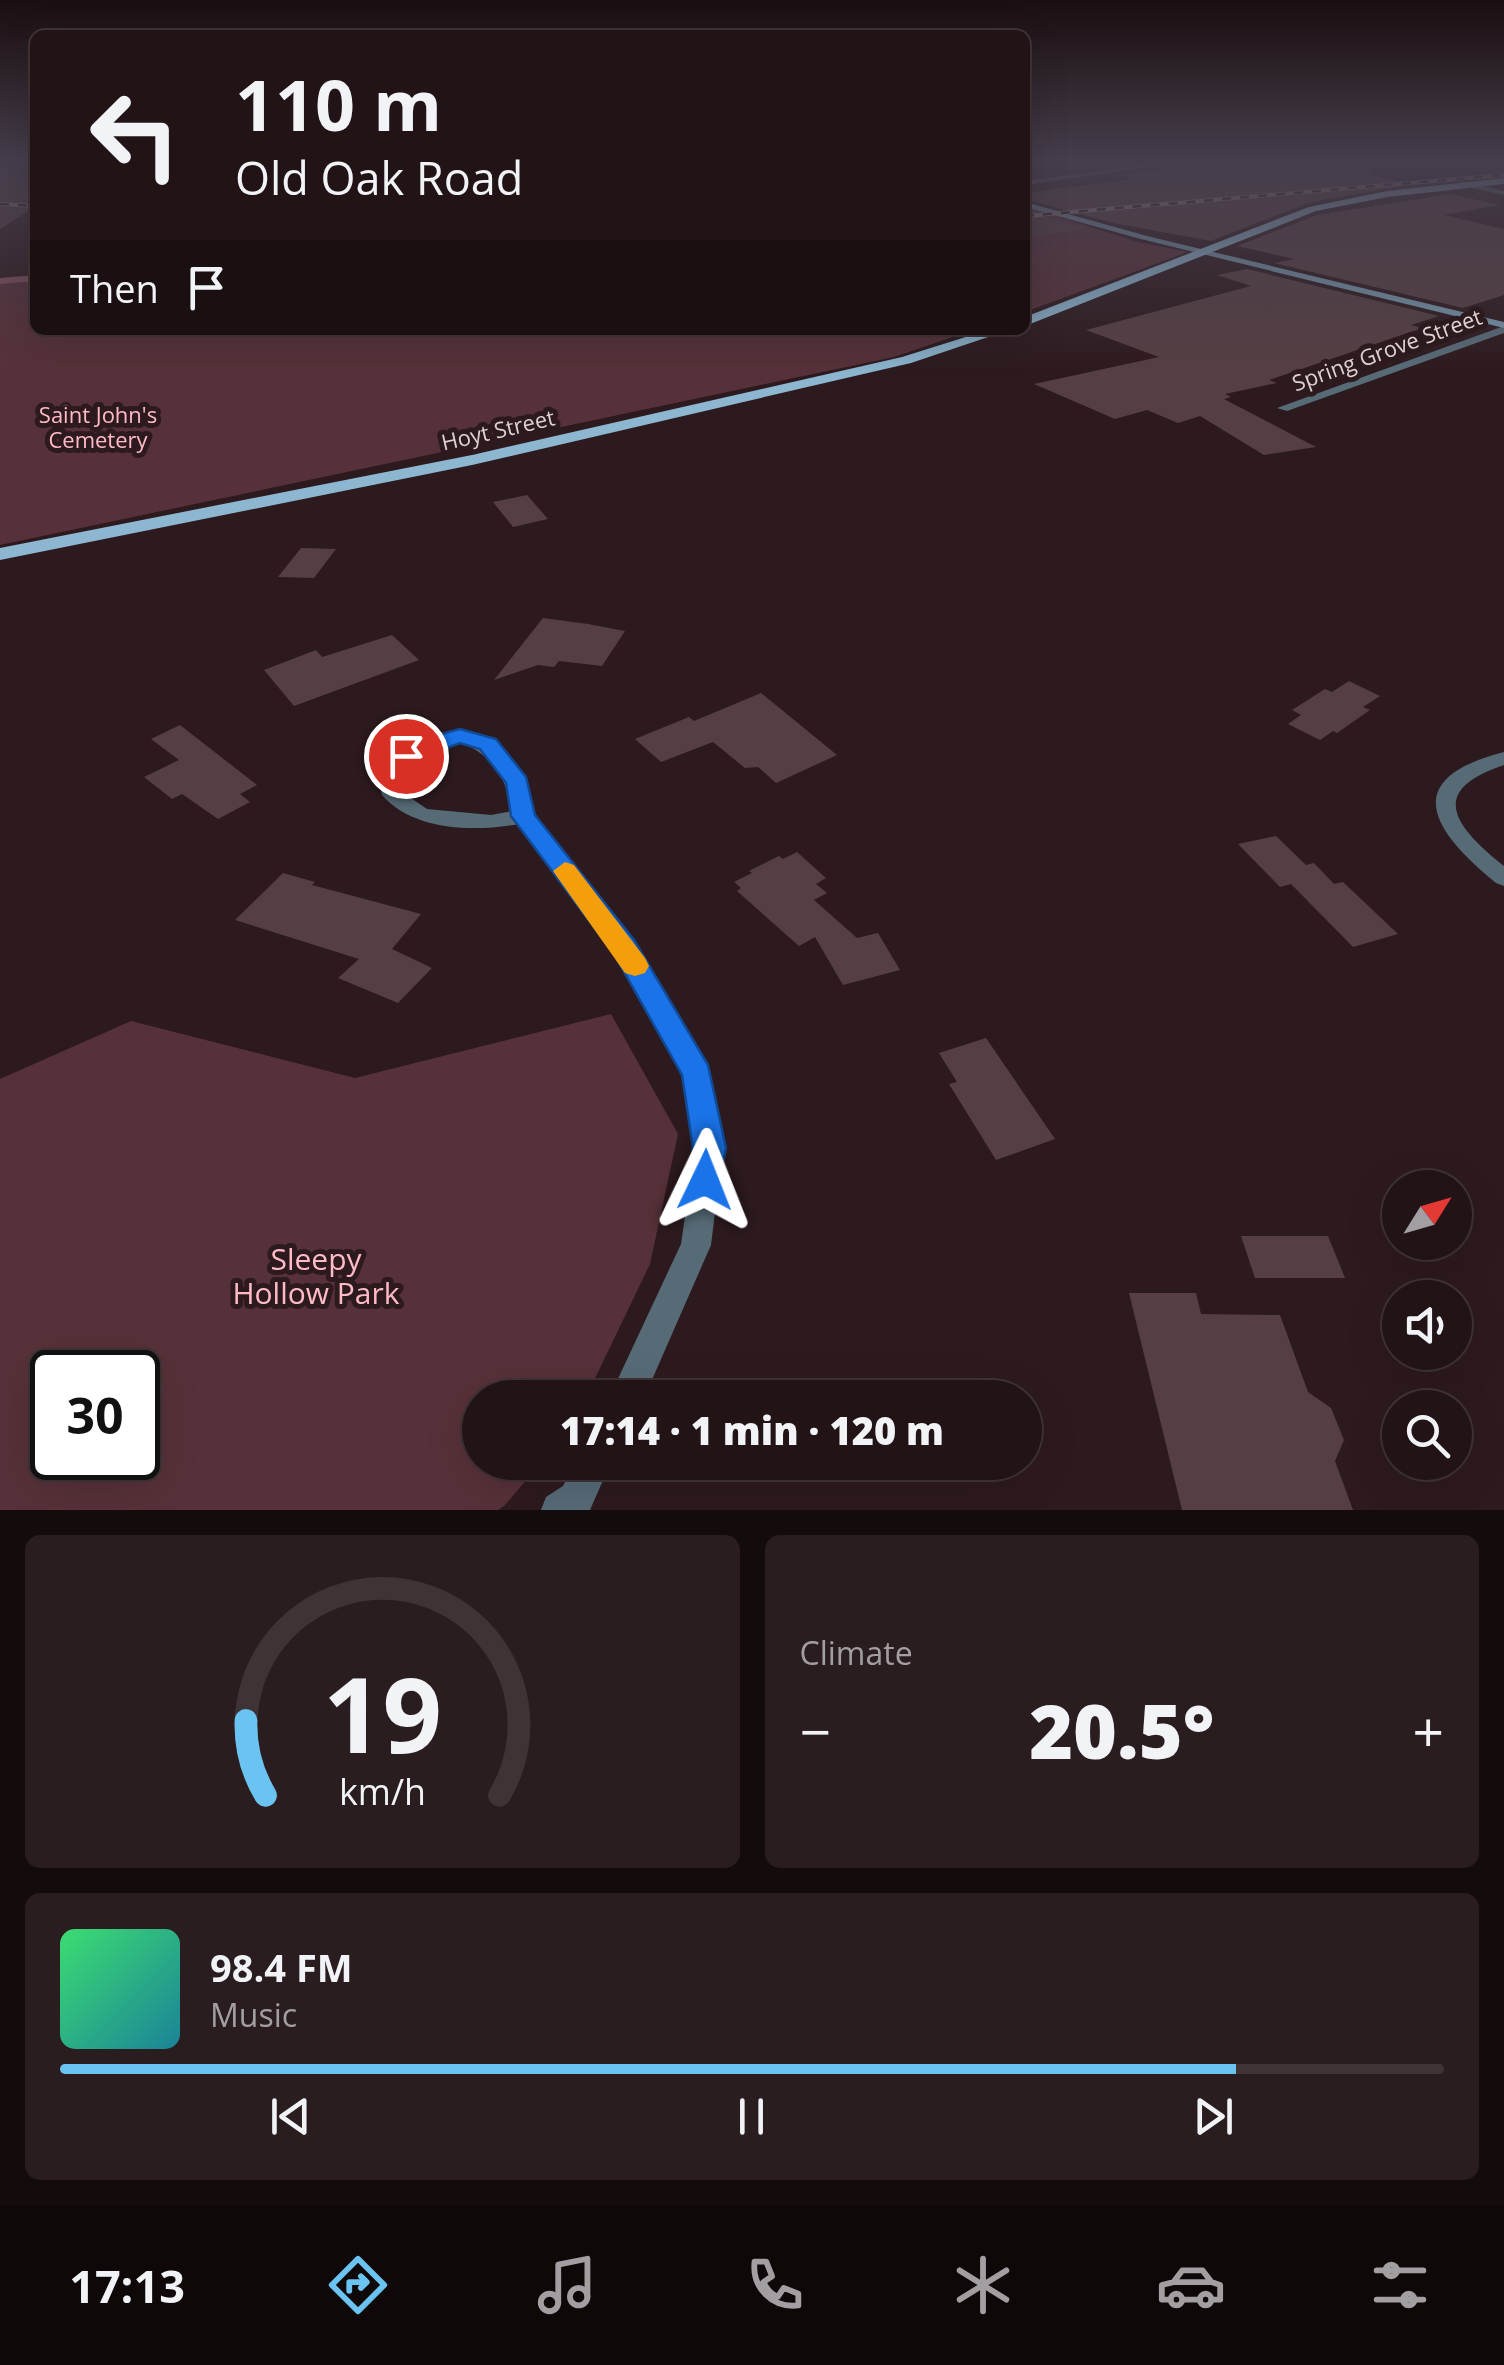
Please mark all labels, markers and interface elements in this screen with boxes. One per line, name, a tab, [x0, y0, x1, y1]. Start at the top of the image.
text: 110 m	[235, 56, 442, 152]
icon: left	[70, 70, 200, 200]
text: Old Oak Road	[235, 147, 523, 208]
icon: arrive	[179, 260, 234, 315]
text: Then	[70, 262, 159, 314]
street label: Spring Grove Street	[1288, 301, 1486, 397]
park label: Saint John's Cemetery	[39, 399, 157, 454]
street label: Hoyt Street	[438, 401, 558, 457]
pin	[364, 714, 449, 799]
icon: arrive	[379, 729, 434, 784]
position arrow	[653, 1128, 757, 1232]
north arrow	[1382, 1170, 1472, 1260]
map controls	[1382, 1170, 1472, 1480]
park label: Sleepy Hollow Park	[232, 1238, 400, 1313]
button: sound	[1382, 1280, 1472, 1370]
speed limit sign: 30	[30, 1350, 160, 1480]
button: search	[1382, 1390, 1472, 1480]
text: 17:14 · 1 min · 120 m	[560, 1404, 944, 1456]
text: Climate	[800, 1631, 913, 1674]
text: 19	[323, 1642, 442, 1783]
text: 20.5°	[1029, 1679, 1214, 1781]
text: −	[800, 1693, 831, 1768]
text: +	[1413, 1693, 1444, 1768]
text: km/h	[339, 1767, 426, 1815]
text: 98.4 FM	[210, 1941, 353, 1993]
text: Music	[210, 1993, 297, 2036]
icon: previous	[263, 2089, 318, 2144]
icon: pause	[724, 2089, 779, 2144]
icon: next	[1186, 2089, 1241, 2144]
icon: directions	[323, 2250, 393, 2320]
icon: music	[532, 2250, 602, 2320]
icon: phone	[740, 2250, 810, 2320]
icon: climate	[948, 2250, 1018, 2320]
icon: car	[1156, 2250, 1226, 2320]
icon: filters	[1365, 2250, 1435, 2320]
text: 17:13	[69, 2255, 185, 2316]

